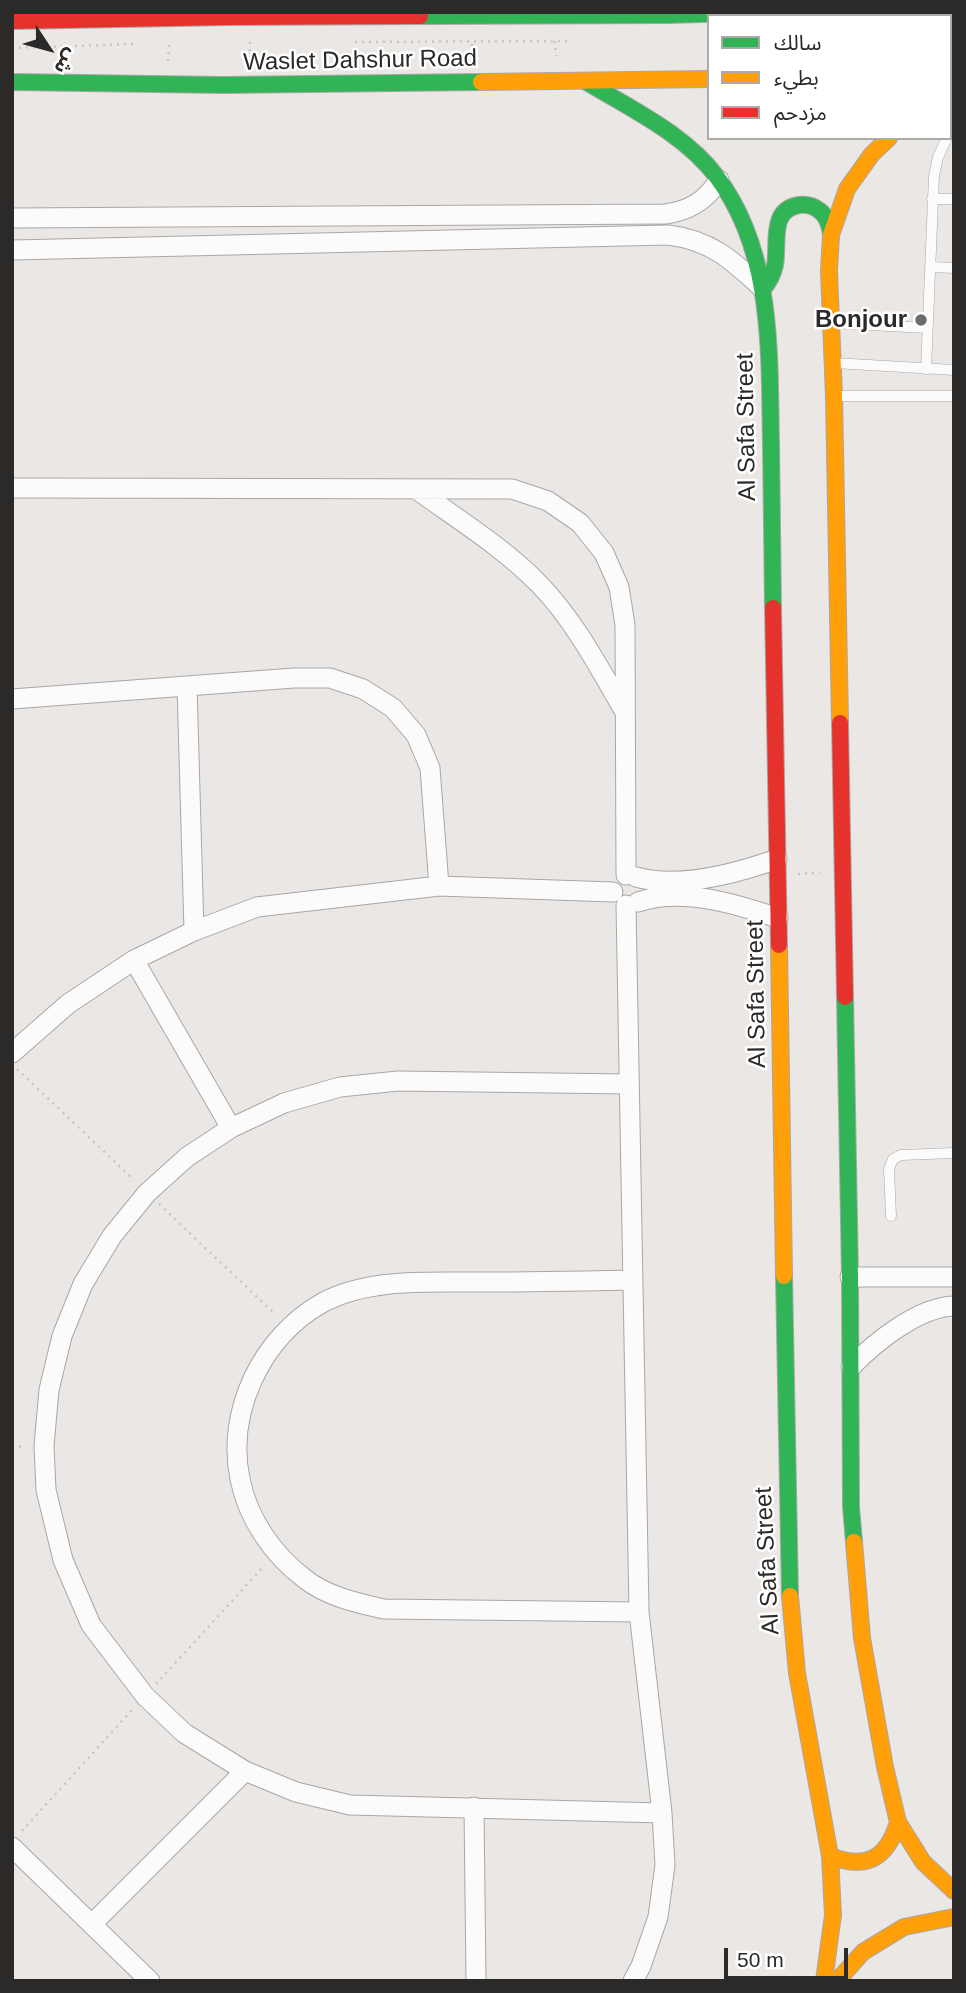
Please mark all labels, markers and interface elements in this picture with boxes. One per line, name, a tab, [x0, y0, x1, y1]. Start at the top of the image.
north arrow	[14, 14, 84, 84]
legend	[707, 14, 952, 140]
text: سالك	[774, 31, 821, 54]
text: ش	[50, 45, 83, 78]
street label: Waslet Dahshur Road	[243, 45, 477, 77]
text: بطيء	[774, 66, 819, 89]
text: مزدحم	[774, 101, 827, 124]
place label: Bonjour	[815, 306, 907, 334]
marker: Bonjour	[913, 312, 929, 328]
street label: Al Safa Street	[731, 353, 763, 501]
street label: Al Safa Street	[741, 920, 773, 1068]
street label: Al Safa Street	[750, 1486, 786, 1636]
scale bar	[728, 1934, 852, 1978]
text: 50 m	[737, 1948, 784, 1971]

